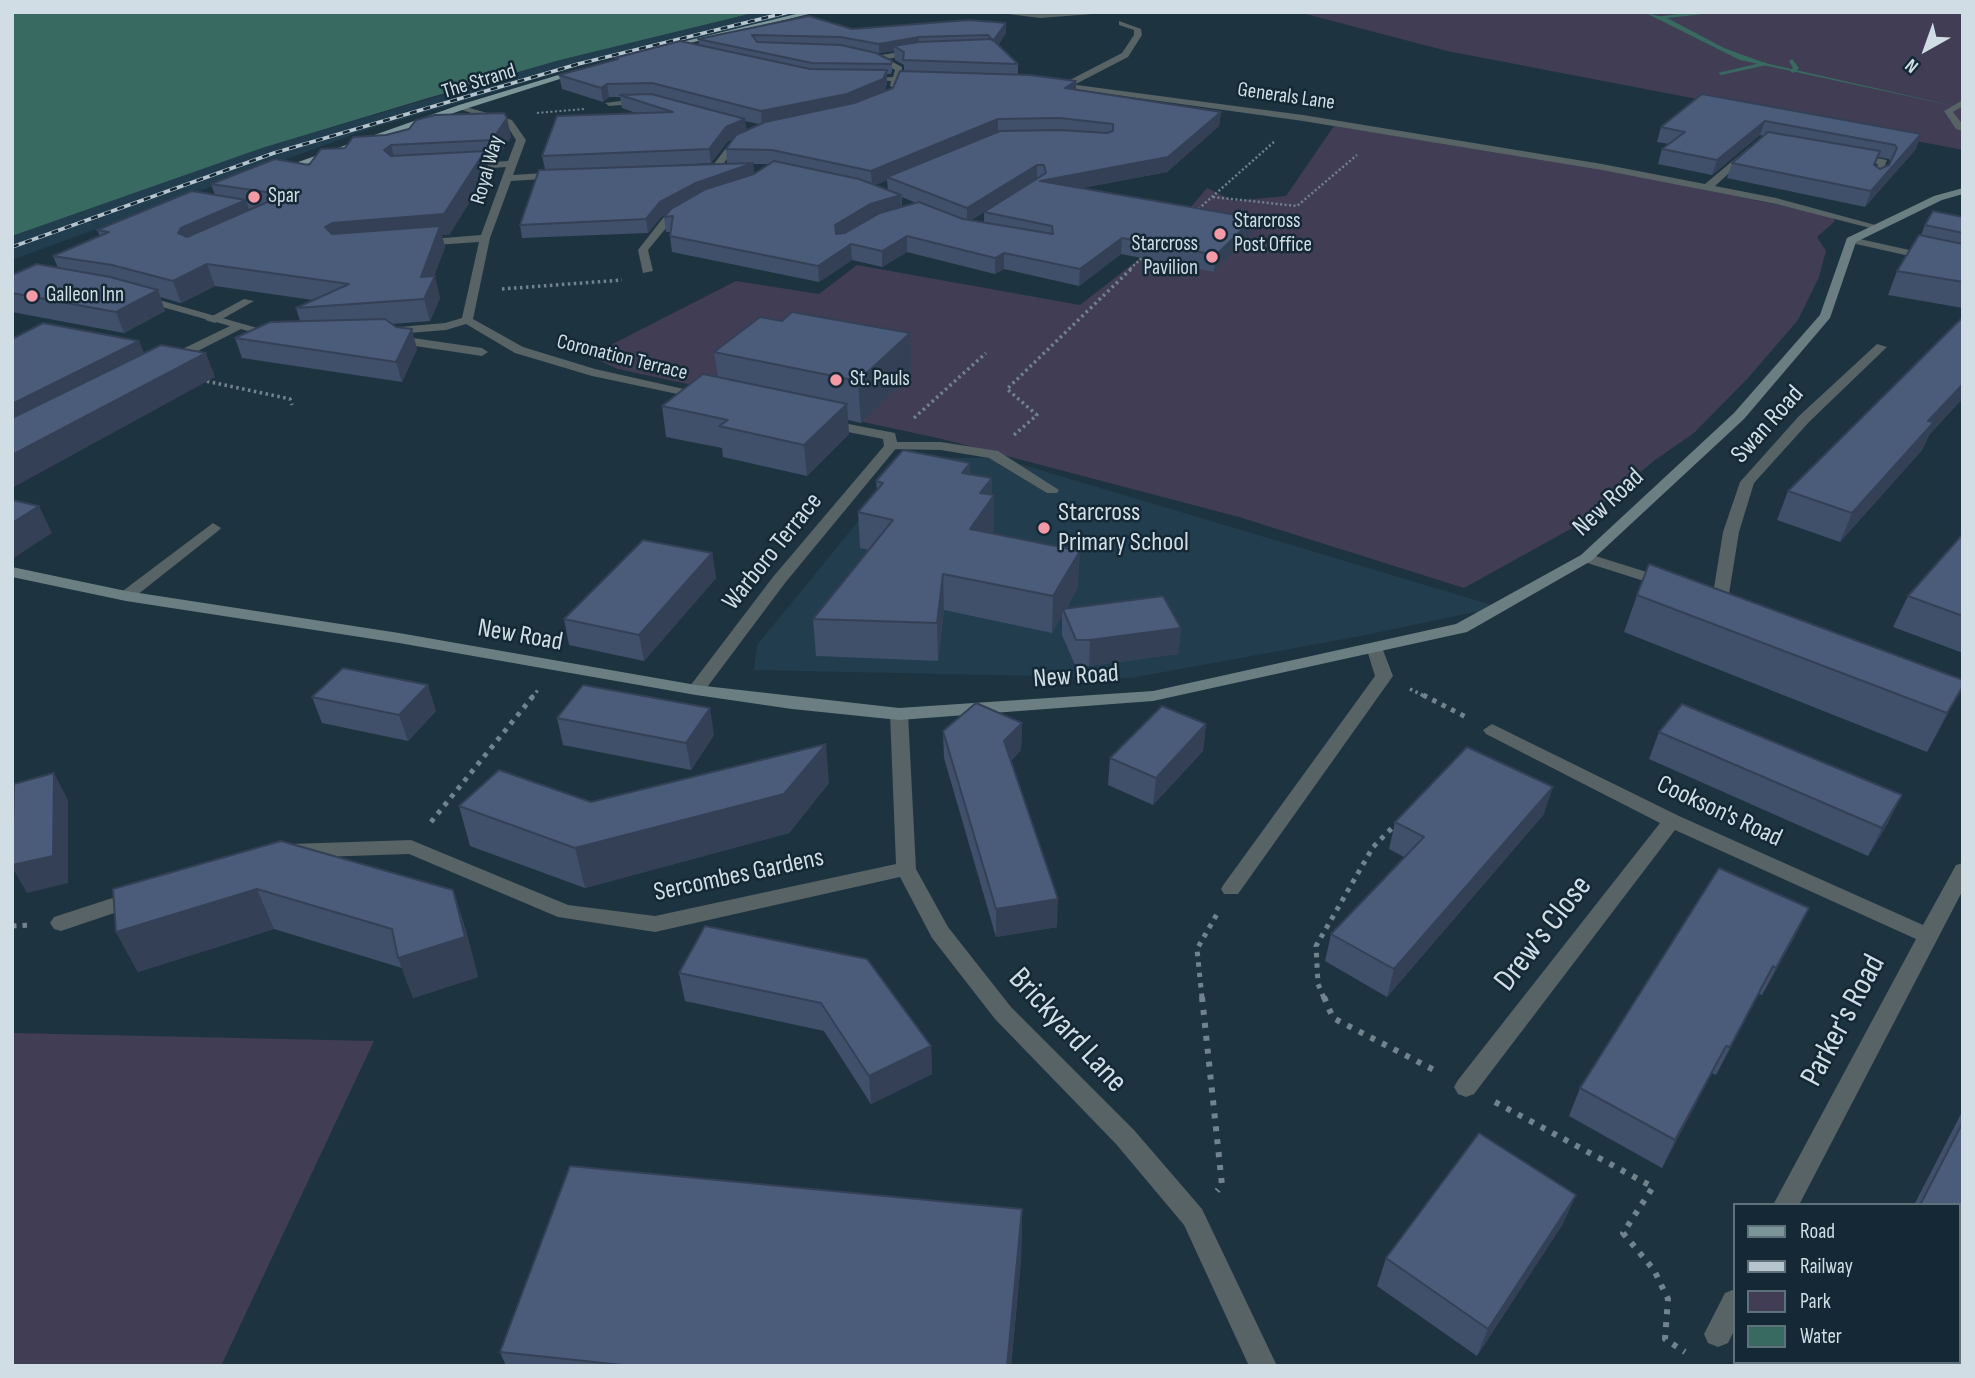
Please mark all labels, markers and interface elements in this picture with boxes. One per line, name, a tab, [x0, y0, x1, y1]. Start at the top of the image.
north arrow	[1891, 14, 1961, 84]
text: N	[1901, 53, 1923, 78]
street label: The Strand	[439, 59, 519, 105]
street label: Generals Lane	[1236, 78, 1336, 116]
street label: Royal Way	[466, 133, 510, 207]
place label: Spar	[268, 184, 300, 210]
marker: Spar	[246, 189, 262, 205]
place label: Starcross Post Office	[1234, 209, 1312, 259]
marker: Starcross Post Office	[1212, 226, 1228, 242]
place label: Starcross Pavilion	[1131, 232, 1198, 282]
marker: Starcross Pavilion	[1204, 249, 1220, 265]
place label: Galleon Inn	[46, 283, 124, 309]
marker: Galleon Inn	[24, 288, 40, 304]
street label: Coronation Terrace	[554, 330, 690, 386]
place label: St. Pauls	[850, 367, 910, 393]
marker: St. Pauls	[828, 372, 844, 388]
street label: Swan Road	[1725, 380, 1811, 470]
street label: New Road	[1567, 462, 1651, 544]
street label: Warboro Terrace	[716, 487, 830, 617]
place label: Starcross Primary School	[1058, 497, 1189, 558]
marker: Starcross Primary School	[1036, 520, 1052, 536]
street label: New Road	[475, 613, 565, 659]
street label: New Road	[1032, 658, 1120, 696]
street label: Cookson's Road	[1651, 769, 1787, 855]
street label: Sercombes Gardens	[651, 843, 827, 909]
street label: Drew's Close	[1487, 869, 1601, 999]
street label: Parker's Road	[1793, 949, 1895, 1093]
street label: Brickyard Lane	[1000, 961, 1134, 1101]
legend	[1734, 1203, 1961, 1364]
text: Road	[1800, 1219, 1835, 1244]
text: Railway	[1800, 1254, 1853, 1279]
text: Park	[1800, 1289, 1831, 1314]
text: Water	[1800, 1324, 1842, 1349]

